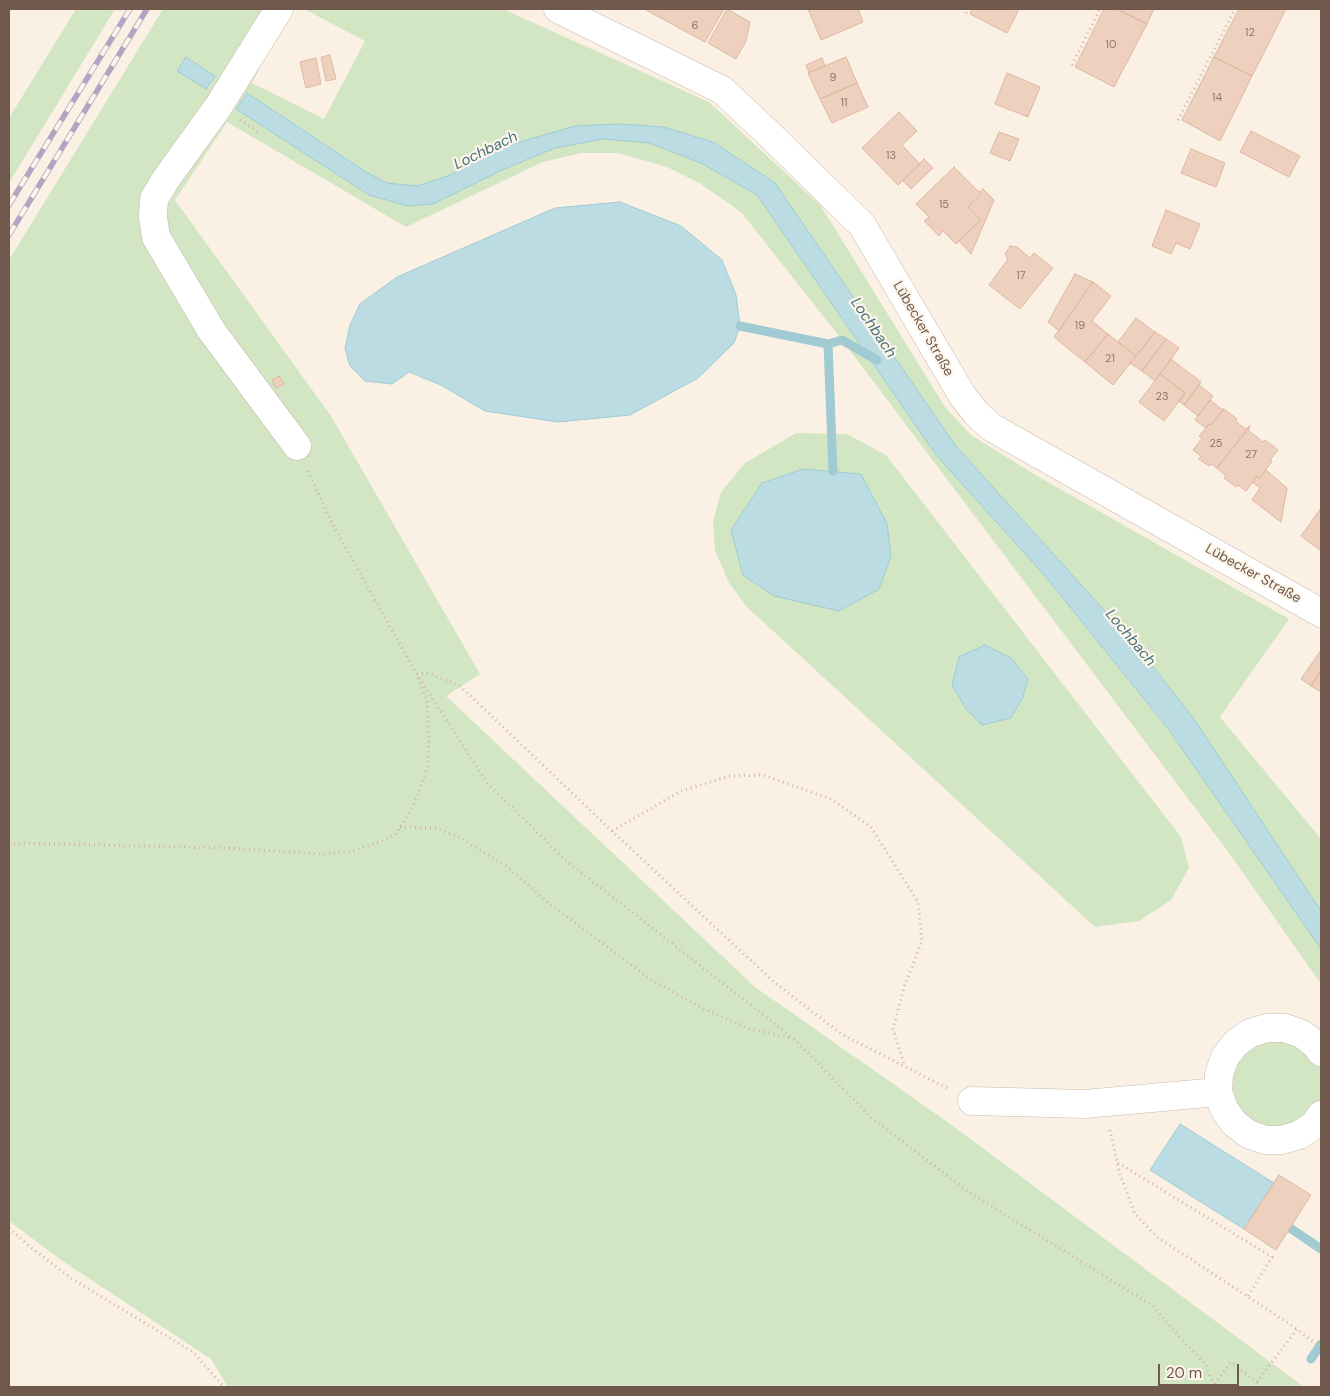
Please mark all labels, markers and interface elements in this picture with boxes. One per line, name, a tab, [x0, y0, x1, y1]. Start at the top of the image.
house number: 6	[692, 19, 698, 33]
house number: 12	[1245, 26, 1255, 40]
house number: 10	[1106, 38, 1116, 52]
house number: 9	[830, 71, 836, 85]
house number: 14	[1212, 91, 1222, 105]
house number: 11	[841, 96, 847, 110]
water label: Lochbach	[451, 128, 521, 174]
house number: 13	[886, 149, 896, 163]
house number: 15	[939, 198, 949, 212]
house number: 17	[1016, 269, 1026, 283]
street label: Lübecker Straße	[889, 278, 957, 380]
water label: Lochbach	[846, 295, 900, 361]
house number: 19	[1075, 319, 1085, 333]
house number: 21	[1105, 352, 1115, 366]
house number: 23	[1156, 390, 1168, 404]
house number: 25	[1209, 437, 1223, 451]
house number: 27	[1245, 448, 1257, 462]
street label: Lübecker Straße	[1202, 541, 1304, 607]
water label: Lochbach	[1101, 606, 1159, 670]
scale bar	[1160, 1354, 1241, 1386]
text: 20 m	[1166, 1363, 1202, 1383]

